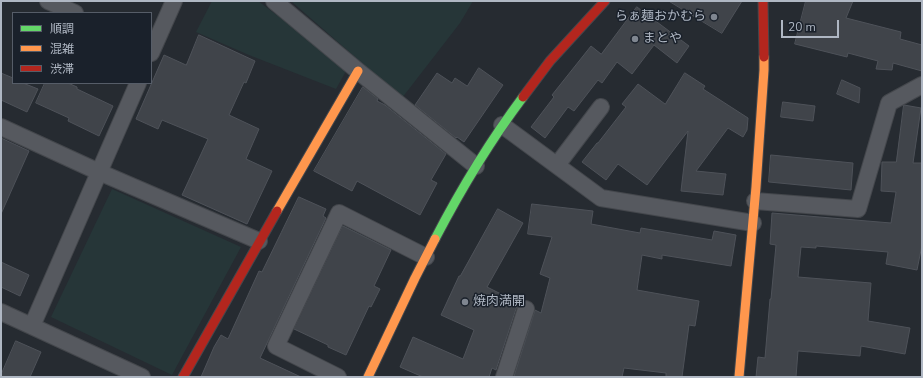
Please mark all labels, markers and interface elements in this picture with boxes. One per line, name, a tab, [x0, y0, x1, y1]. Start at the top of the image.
place label: らぁ麺おかむら	[615, 9, 706, 25]
legend	[12, 12, 152, 84]
marker: らぁ麺おかむら	[709, 12, 719, 22]
scale bar	[783, 12, 841, 38]
text: 20 m	[788, 19, 816, 35]
text: 順調	[50, 21, 74, 37]
place label: まとや	[643, 31, 682, 47]
marker: まとや	[630, 34, 640, 44]
text: 混雑	[50, 41, 74, 57]
text: 渋滞	[50, 61, 74, 77]
place label: 焼肉満開	[473, 294, 525, 310]
marker: 焼肉満開	[460, 297, 470, 307]

